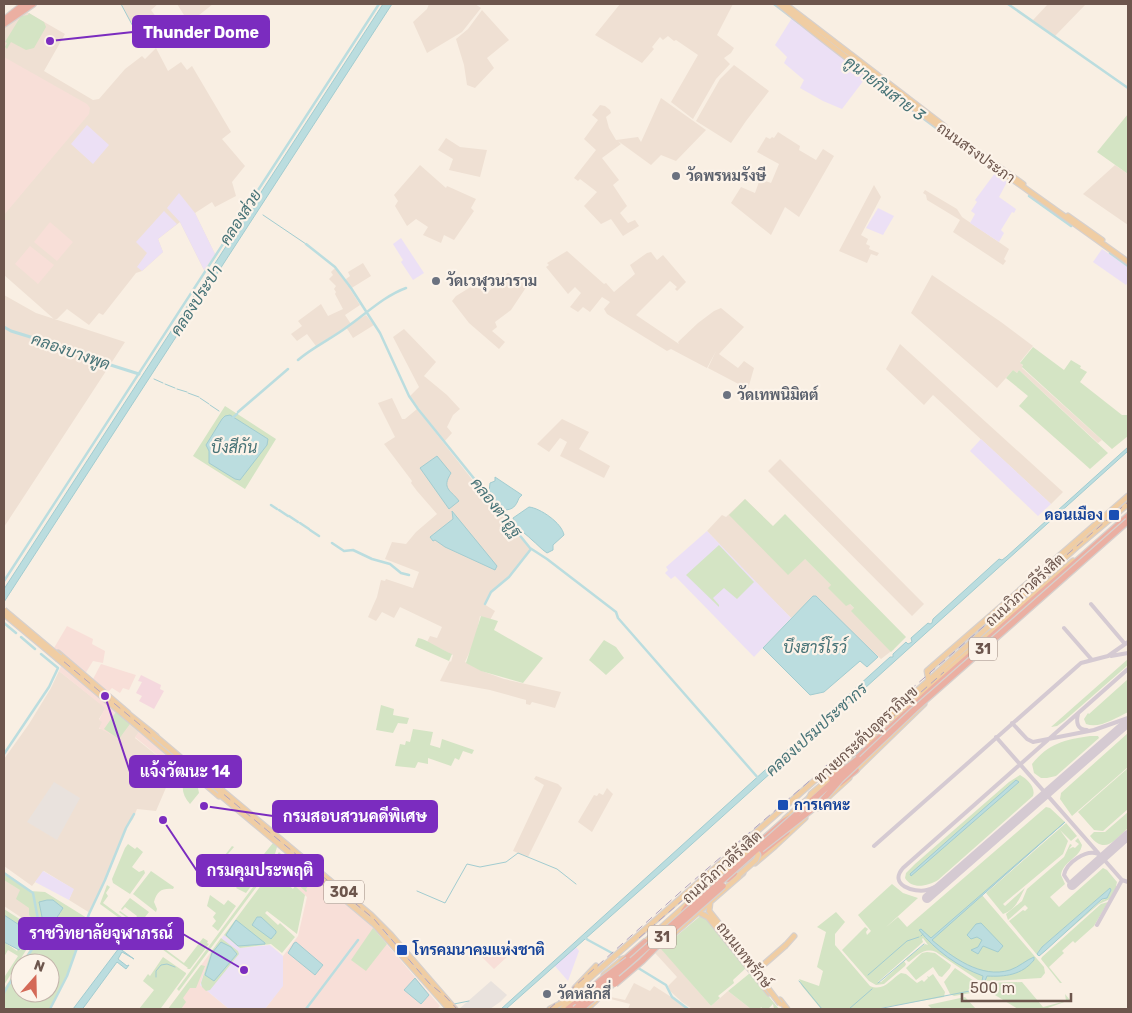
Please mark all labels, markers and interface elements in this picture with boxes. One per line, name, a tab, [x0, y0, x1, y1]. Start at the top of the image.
callout: Thunder Dome	[133, 16, 269, 47]
text: Thunder Dome	[143, 23, 259, 42]
water label: คูนายกิมสาย 3	[840, 52, 929, 127]
street label: ถนนสรงประภา	[933, 119, 1019, 187]
place label: วัดพรหมรังษี	[686, 166, 767, 185]
marker: วัดพรหมรังษี	[670, 170, 682, 182]
water label: คลองส่วย	[215, 185, 265, 249]
water label: คลองประปา	[167, 261, 226, 339]
place label: วัดเวฬุวนาราม	[446, 271, 537, 292]
marker: วัดเวฬุวนาราม	[430, 275, 442, 287]
water label: คลองบางพูด	[28, 329, 113, 376]
place label: วัดเทพนิมิตต์	[737, 385, 819, 404]
marker: วัดเทพนิมิตต์	[721, 389, 733, 401]
water label: บึงสีกัน	[211, 436, 257, 457]
water label: คลองตาอูฐ	[465, 474, 527, 542]
place label: ดอนเมือง	[1044, 505, 1103, 524]
marker: ดอนเมือง	[1107, 508, 1121, 522]
street label: ถนนวิภาวดีรังสิต	[981, 549, 1068, 630]
water label: บึงฮาร์โรว์	[783, 635, 849, 657]
road number: 31	[969, 638, 997, 661]
water label: คลองเปรมประชากร	[762, 678, 872, 780]
street label: ทางยกระดับอุตราภิมุข	[811, 682, 923, 789]
callout: แจ้งวัฒนะ 14	[130, 756, 241, 787]
text: แจ้งวัฒนะ 14	[140, 760, 230, 781]
place label: การเคหะ	[794, 796, 850, 814]
marker: การเคหะ	[776, 798, 790, 812]
callout: กรมสอบสวนคดีพิเศษ	[273, 801, 437, 832]
text: กรมสอบสวนคดีพิเศษ	[283, 806, 428, 826]
street label: ถนนวิภาวดีรังสิต	[678, 826, 765, 907]
callout: กรมคุมประพฤติ	[197, 855, 323, 886]
text: กรมคุมประพฤติ	[207, 860, 313, 882]
road number: 304	[324, 880, 364, 904]
callout: ราชวิทยาลัยจุฬาภรณ์	[19, 918, 183, 949]
street label: ถนนเทพรักษ์	[713, 918, 777, 992]
text: ราชวิทยาลัยจุฬาภรณ์	[29, 922, 174, 945]
road number: 31	[648, 926, 676, 949]
place label: โทรคมนาคมแห่งชาติ	[412, 939, 545, 959]
marker: โทรคมนาคมแห่งชาติ	[395, 943, 409, 957]
north arrow	[10, 953, 60, 1003]
text: N	[32, 957, 47, 976]
scale bar	[962, 970, 1071, 1002]
place label: วัดหลักสี่	[557, 979, 611, 1003]
text: 500 m	[970, 979, 1015, 997]
marker: วัดหลักสี่	[541, 988, 553, 1000]

